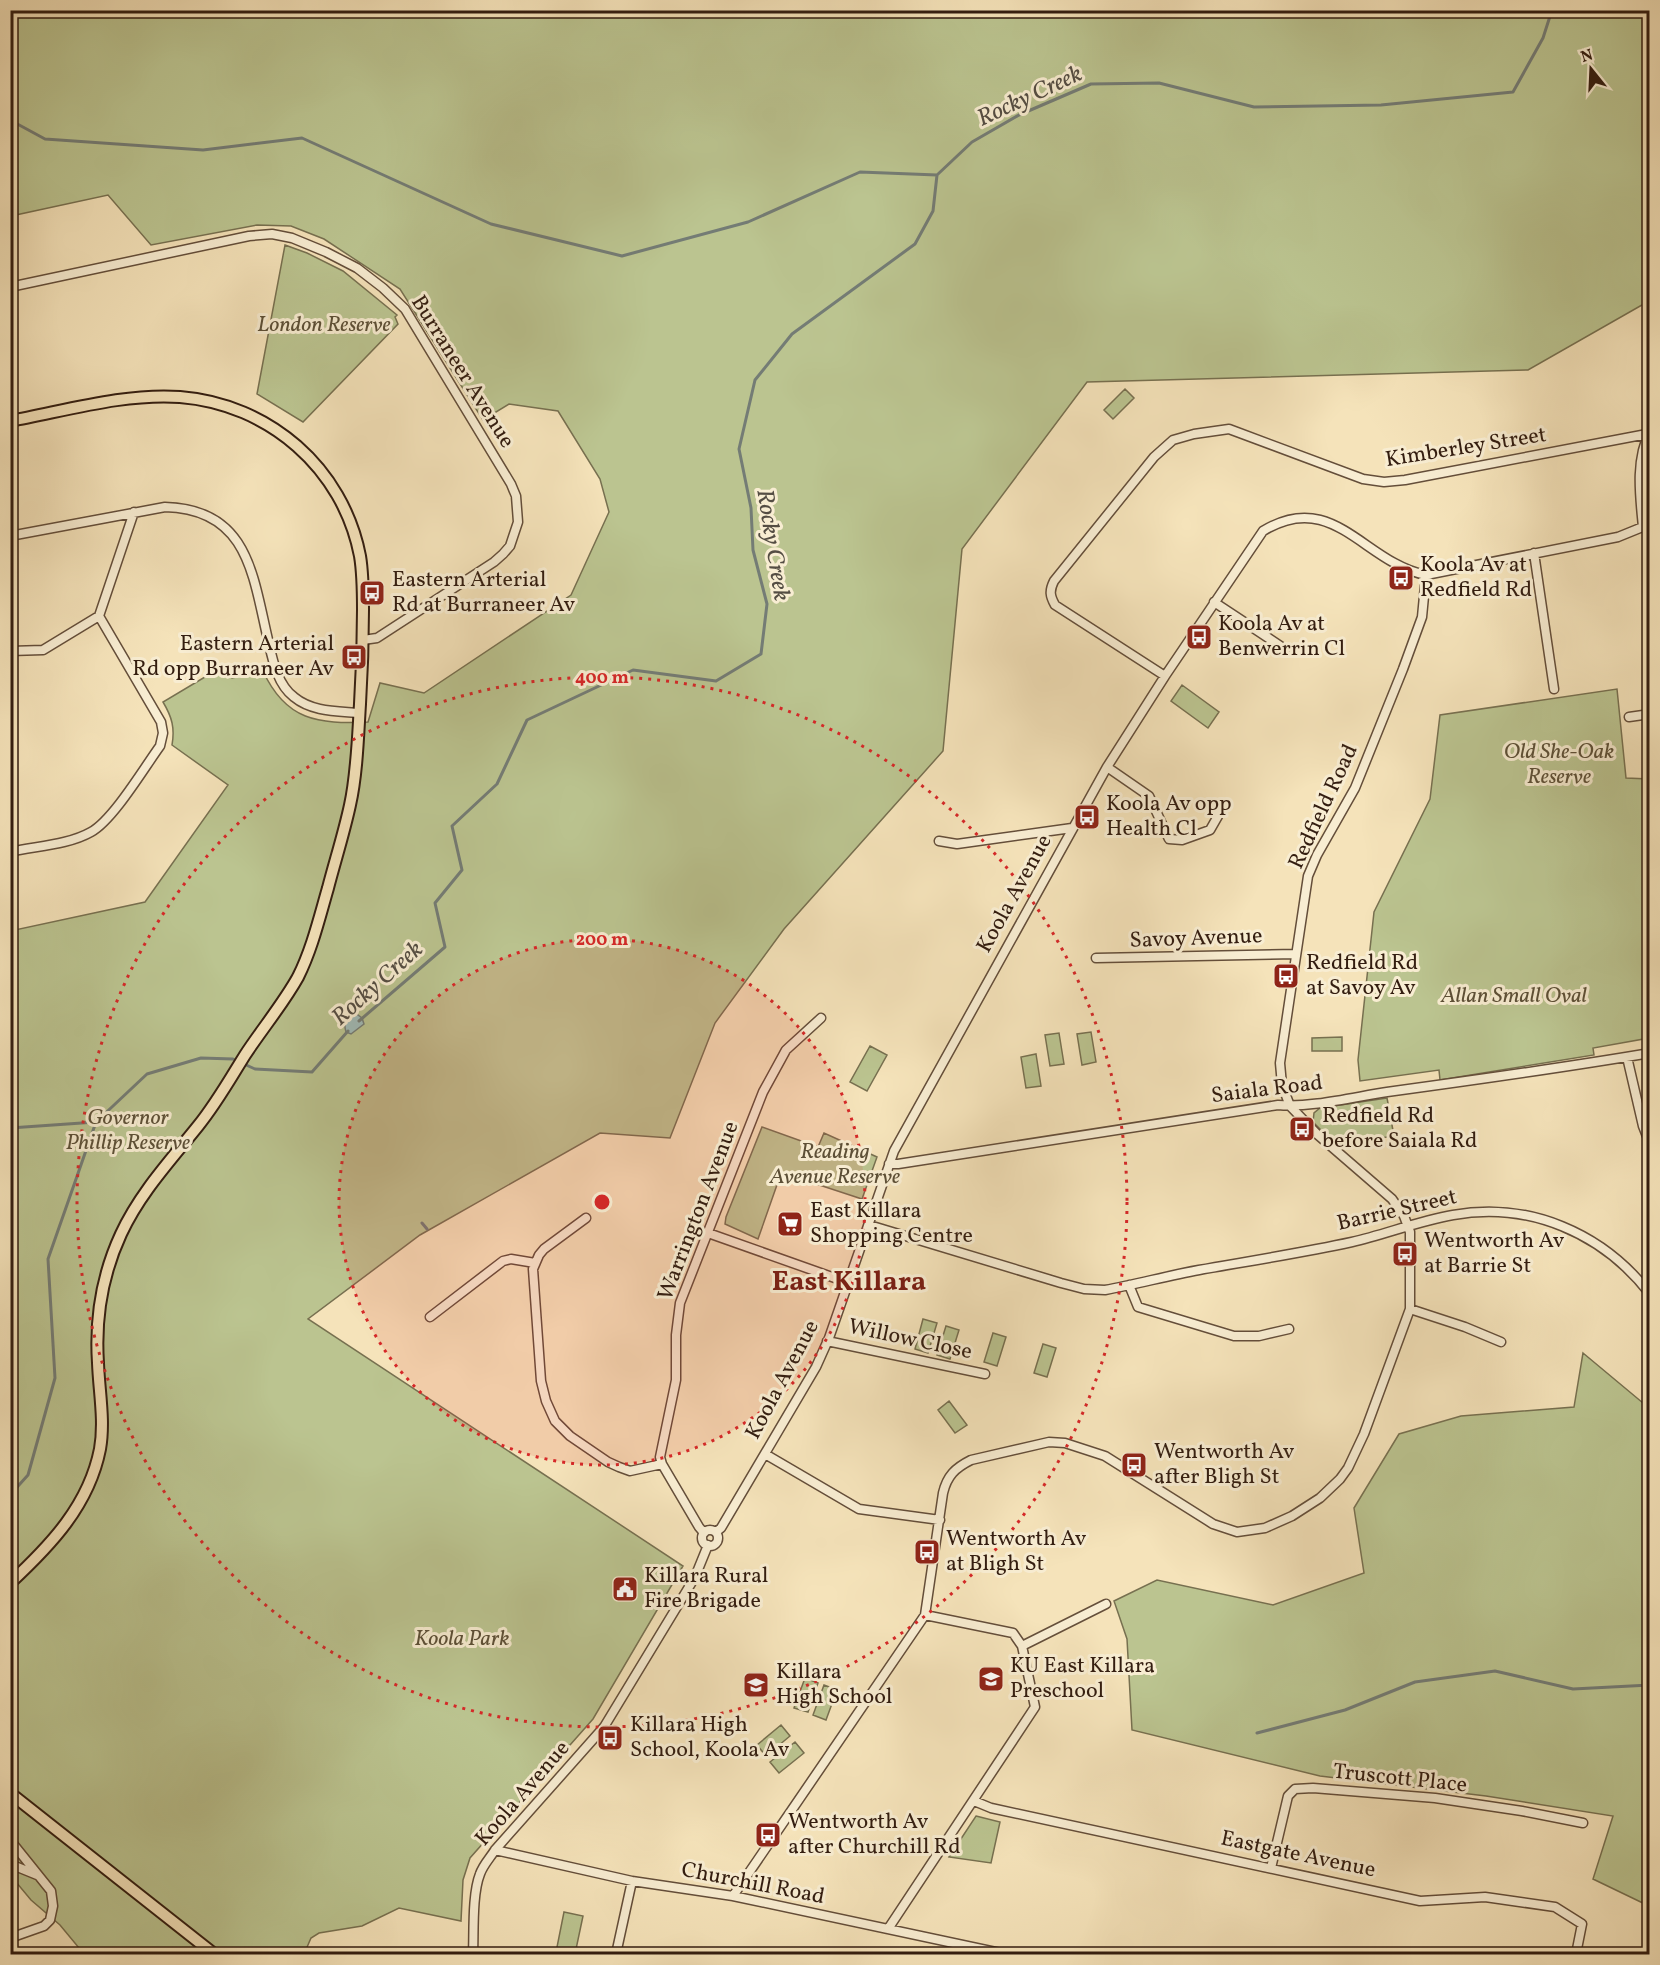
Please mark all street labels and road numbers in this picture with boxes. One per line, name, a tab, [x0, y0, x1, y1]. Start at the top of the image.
street label: Burraneer Avenue	[402, 290, 522, 454]
street label: Kimberley Street	[1383, 420, 1549, 476]
street label: Redfield Road	[1281, 739, 1367, 875]
street label: Koola Avenue	[970, 829, 1060, 959]
street label: Savoy Avenue	[1129, 921, 1263, 957]
street label: Saiala Road	[1209, 1068, 1325, 1112]
street label: Warrington Avenue	[651, 1117, 747, 1305]
street label: Barrie Street	[1334, 1182, 1460, 1240]
street label: Willow Close	[845, 1312, 975, 1368]
street label: Koola Avenue	[739, 1315, 827, 1445]
street label: Koola Avenue	[468, 1734, 578, 1854]
street label: Truscott Place	[1331, 1757, 1469, 1801]
street label: Eastgate Avenue	[1218, 1823, 1378, 1887]
street label: Churchill Road	[679, 1855, 827, 1913]

